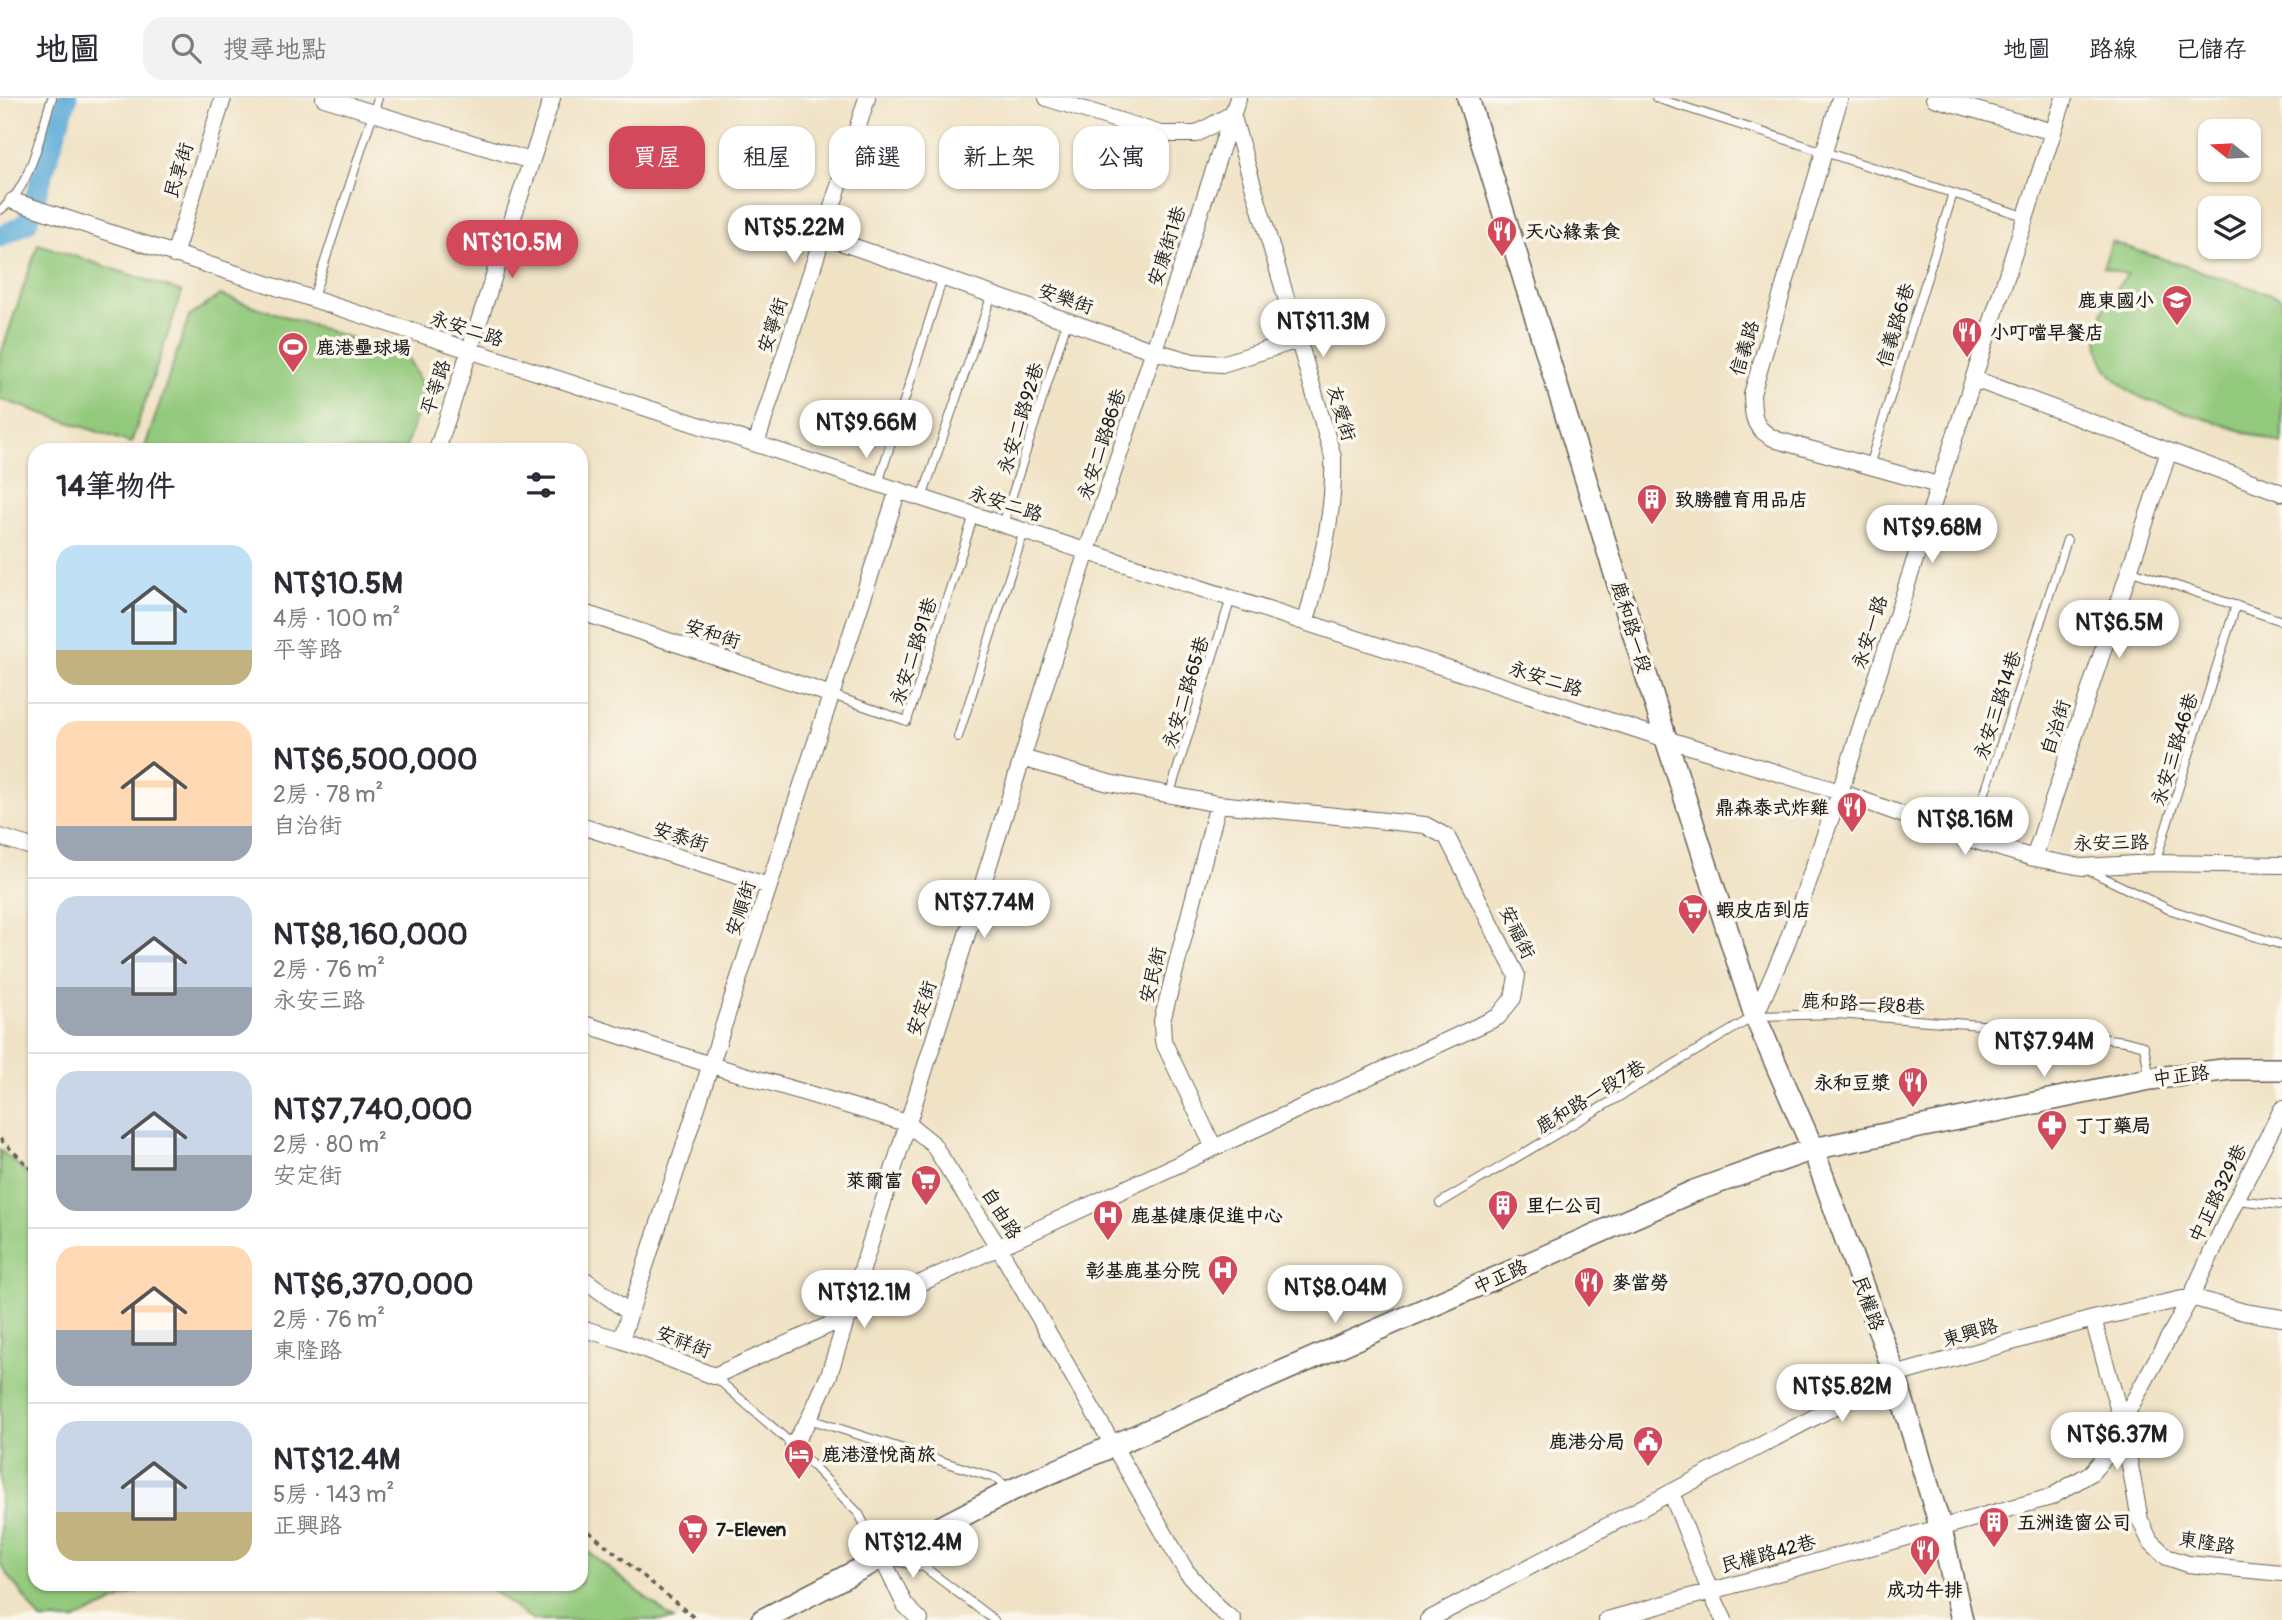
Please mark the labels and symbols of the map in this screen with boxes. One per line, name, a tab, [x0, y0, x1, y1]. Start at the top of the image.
north arrow	[2198, 119, 2261, 182]
street label: 民享街	[159, 140, 199, 201]
street label: 安康街1巷	[1143, 203, 1191, 290]
pin: NT$5.22M	[722, 206, 866, 265]
restaurant icon: 天心緣素食	[1485, 214, 1519, 258]
pin: NT$10.5M	[440, 220, 584, 280]
place label: 天心緣素食	[1525, 220, 1620, 244]
street label: 安樂街	[1035, 278, 1097, 320]
street label: 信義路6巷	[1872, 280, 1920, 370]
school or university icon: 鹿東國小	[2160, 283, 2194, 327]
place label: 鹿東國小	[2078, 289, 2154, 313]
street label: 安寧街	[753, 294, 793, 356]
pin: NT$11.3M	[1251, 300, 1395, 359]
street label: 永安二路	[427, 306, 507, 352]
restaurant icon: 小叮噹早餐店	[1950, 315, 1984, 359]
street label: 信義路	[1725, 318, 1765, 379]
place label: 小叮噹早餐店	[1990, 321, 2104, 345]
sports icon: 鹿港壘球場	[276, 330, 310, 374]
place label: 鹿港壘球場	[316, 336, 411, 360]
street label: 平等路	[416, 356, 456, 418]
street label: 永安二路92巷	[993, 360, 1049, 477]
street label: 友愛街	[1321, 383, 1361, 444]
street label: 永安二路86巷	[1073, 386, 1131, 503]
pin: NT$9.66M	[794, 400, 938, 460]
street label: 永安二路	[966, 481, 1046, 527]
building icon: 致勝體育用品店	[1635, 482, 1669, 526]
place label: 致勝體育用品店	[1675, 488, 1808, 512]
pin: NT$9.68M	[1860, 505, 2004, 565]
street label: 鹿和路一段	[1606, 578, 1656, 676]
street label: 永安一路	[1847, 592, 1893, 672]
street label: 永安二路91巷	[885, 594, 943, 708]
pin: NT$6.5M	[2054, 601, 2184, 660]
street label: 安和街	[682, 614, 744, 654]
street label: 永安二路65巷	[1157, 633, 1214, 751]
street label: 永安三路14巷	[1969, 648, 2027, 763]
street label: 永安二路	[1506, 656, 1586, 702]
street label: 永安三路46巷	[2146, 690, 2204, 809]
street label: 自治街	[2036, 696, 2076, 758]
restaurant icon: 鼎森泰式炸雞	[1835, 790, 1869, 834]
place label: 鼎森泰式炸雞	[1715, 796, 1829, 820]
pin: NT$8.16M	[1893, 798, 2037, 857]
street label: 安泰街	[650, 817, 712, 857]
street label: 永安三路	[2073, 830, 2149, 856]
street label: 安順街	[721, 877, 761, 939]
pin: NT$7.74M	[912, 880, 1056, 940]
supermarket icon: 蝦皮店到店	[1676, 892, 1710, 936]
place label: 蝦皮店到店	[1716, 898, 1811, 922]
street label: 安福街	[1494, 902, 1540, 963]
street label: 安民街	[1134, 945, 1172, 1006]
street label: 安定街	[902, 977, 942, 1039]
street label: 鹿和路一段8巷	[1801, 989, 1925, 1019]
pin: NT$7.94M	[1972, 1020, 2116, 1079]
street label: 鹿和路一段7巷	[1531, 1055, 1650, 1139]
street label: 中正路	[2151, 1061, 2211, 1091]
restaurant icon: 永和豆漿	[1896, 1065, 1930, 1109]
place label: 永和豆漿	[1814, 1071, 1890, 1095]
pharmacy icon: 丁丁藥局	[2035, 1108, 2069, 1152]
place label: 丁丁藥局	[2075, 1114, 2151, 1138]
street label: 中正路329巷	[2184, 1140, 2252, 1247]
supermarket icon: 萊爾富	[909, 1163, 943, 1207]
place label: 萊爾富	[846, 1169, 903, 1193]
street label: 自由路	[976, 1183, 1026, 1244]
building icon: 里仁公司	[1486, 1188, 1520, 1232]
place label: 里仁公司	[1526, 1194, 1602, 1218]
hospital icon: 鹿基健康促進中心	[1091, 1198, 1125, 1242]
place label: 鹿基健康促進中心	[1131, 1204, 1283, 1228]
hospital icon: 彰基鹿基分院	[1206, 1253, 1240, 1297]
street label: 中正路	[1469, 1254, 1531, 1299]
place label: 彰基鹿基分院	[1086, 1259, 1200, 1283]
restaurant icon: 麥當勞	[1572, 1265, 1606, 1309]
pin: NT$8.04M	[1263, 1266, 1407, 1325]
pin: NT$12.1M	[792, 1270, 936, 1330]
place label: 麥當勞	[1612, 1271, 1669, 1295]
street label: 民權路	[1847, 1272, 1889, 1334]
street label: 東興路	[1940, 1314, 2001, 1352]
street label: 安祥街	[653, 1321, 715, 1363]
pin: NT$5.82M	[1770, 1364, 1914, 1424]
pin: NT$6.37M	[2045, 1412, 2189, 1472]
public building icon: 鹿港分局	[1631, 1424, 1665, 1468]
place label: 鹿港分局	[1549, 1430, 1625, 1454]
hotel icon: 鹿港澄悅商旅	[782, 1437, 816, 1481]
place label: 鹿港澄悅商旅	[822, 1443, 936, 1467]
building icon: 五洲造窗公司	[1977, 1505, 2011, 1549]
place label: 五洲造窗公司	[2017, 1511, 2131, 1535]
supermarket icon: 7-Eleven	[676, 1512, 710, 1556]
place label: 7-Eleven	[716, 1518, 786, 1542]
pin: NT$12.4M	[841, 1520, 985, 1580]
street label: 東隆路	[2177, 1527, 2237, 1559]
street label: 民權路42巷	[1718, 1530, 1819, 1578]
restaurant icon: 成功牛排	[1908, 1533, 1942, 1577]
place label: 成功牛排	[1887, 1578, 1963, 1602]

